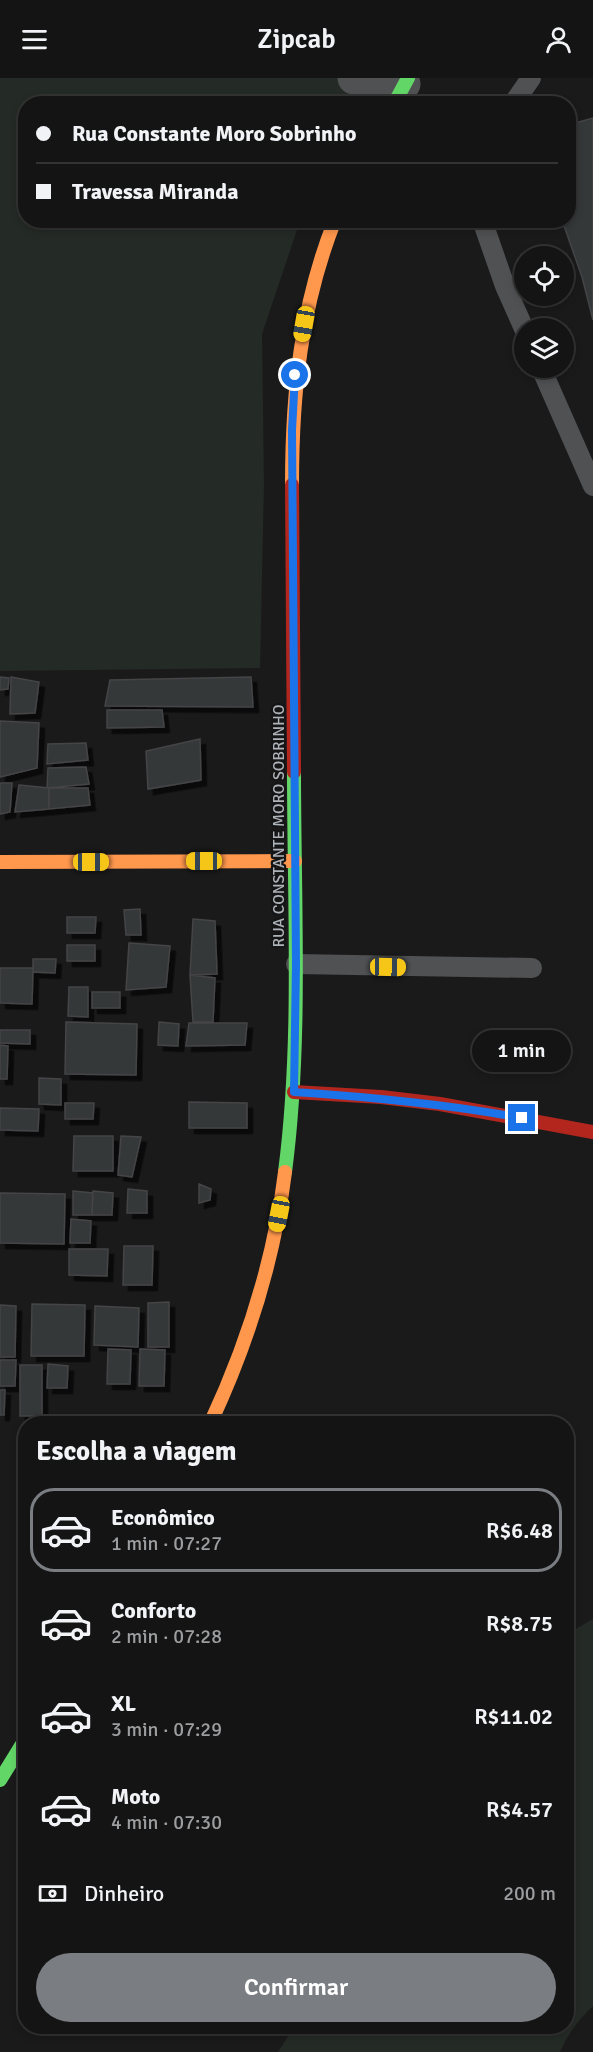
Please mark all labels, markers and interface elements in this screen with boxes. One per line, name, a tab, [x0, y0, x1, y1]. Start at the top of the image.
icon: menu	[18, 23, 51, 56]
text: Zipcab	[257, 23, 336, 56]
icon: person	[542, 23, 575, 56]
text: Rua Constante Moro Sobrinho	[72, 120, 357, 147]
text: Travessa Miranda	[72, 178, 238, 205]
map controls	[514, 246, 574, 378]
button: locate	[514, 246, 574, 306]
car	[292, 305, 316, 343]
button: layers	[514, 318, 574, 378]
route start	[281, 361, 308, 388]
street label: RUA CONSTANTE MORO SOBRINHO	[269, 705, 289, 947]
car	[186, 852, 222, 870]
car	[73, 853, 109, 871]
car	[370, 958, 406, 976]
callout: 1 min	[472, 1031, 572, 1073]
text: 1 min	[498, 1038, 545, 1063]
route end	[508, 1104, 535, 1131]
car	[267, 1195, 291, 1233]
text: Escolha a viagem	[36, 1435, 237, 1468]
icon: car	[39, 1503, 93, 1557]
text: Econômico	[111, 1504, 215, 1531]
text: R$6.48	[486, 1517, 553, 1544]
text: 1 min · 07:27	[111, 1531, 222, 1556]
icon: car	[39, 1596, 93, 1650]
text: Conforto	[111, 1597, 196, 1624]
text: R$8.75	[486, 1610, 553, 1637]
text: 2 min · 07:28	[111, 1624, 222, 1649]
icon: car	[39, 1689, 93, 1743]
text: XL	[111, 1690, 136, 1717]
text: R$11.02	[474, 1703, 553, 1730]
text: 3 min · 07:29	[111, 1717, 222, 1742]
icon: car	[39, 1782, 93, 1836]
text: Moto	[111, 1783, 160, 1810]
text: R$4.57	[486, 1796, 553, 1823]
text: 4 min · 07:30	[111, 1810, 222, 1835]
icon: cash	[36, 1877, 69, 1910]
text: Dinheiro	[84, 1880, 164, 1907]
text: 200 m	[503, 1881, 556, 1906]
button: Confirmar	[36, 1953, 556, 2022]

